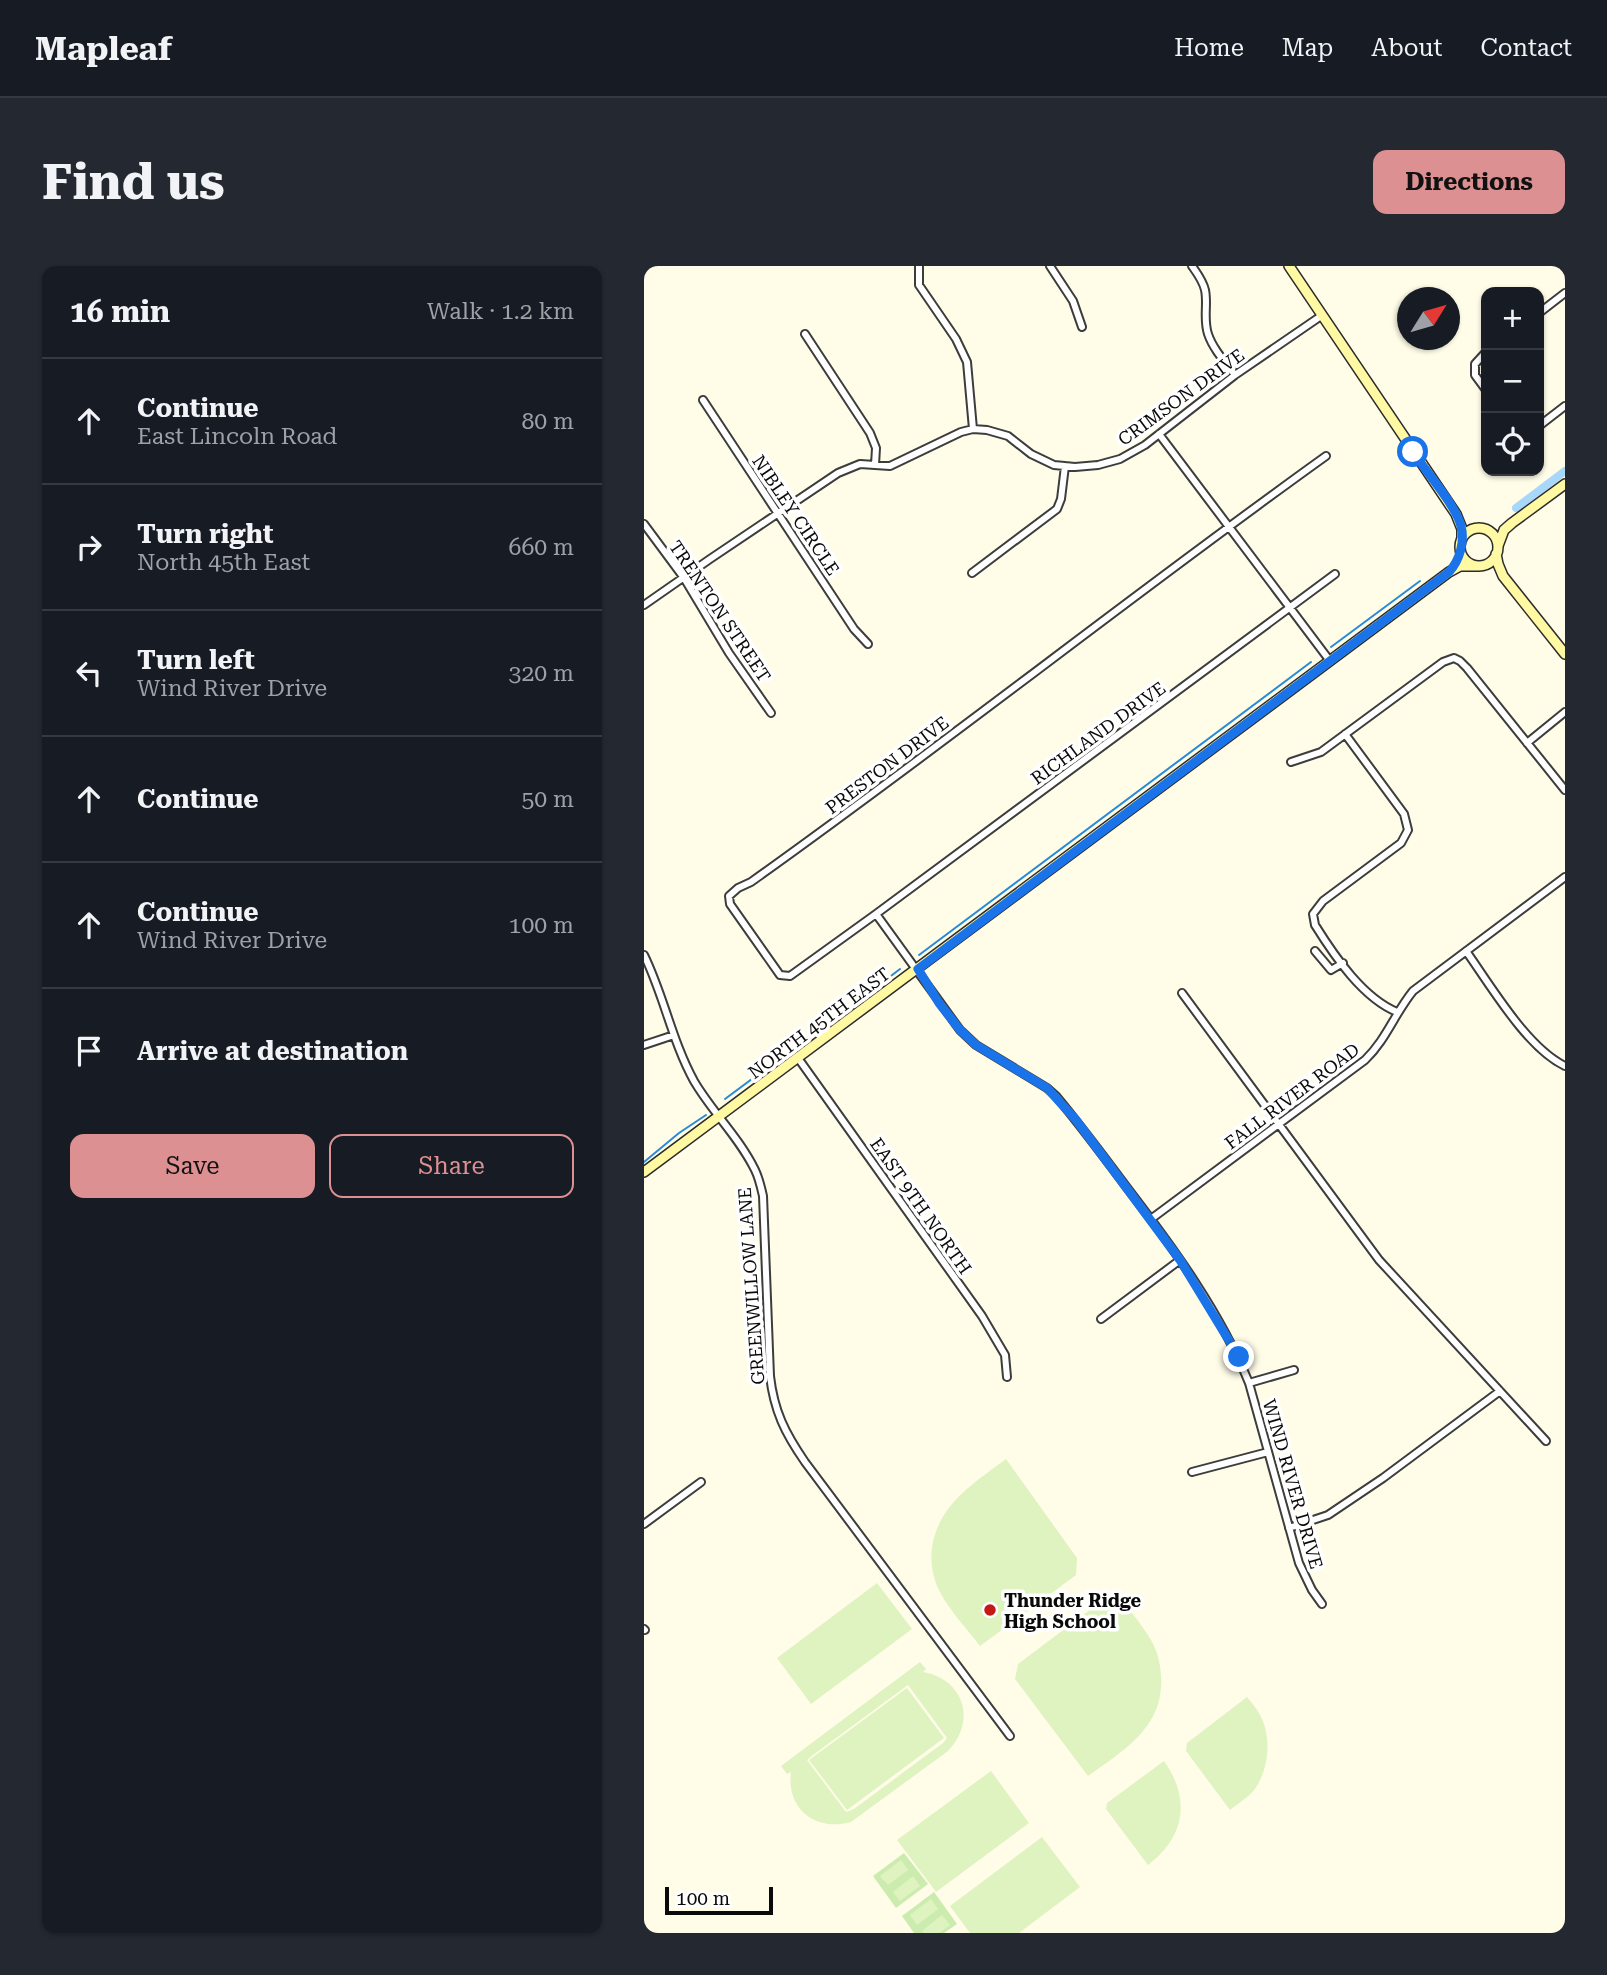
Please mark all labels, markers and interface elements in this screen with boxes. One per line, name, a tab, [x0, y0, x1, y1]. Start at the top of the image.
text: Mapleaf	[35, 29, 172, 68]
text: Home	[1174, 34, 1244, 62]
text: Map	[1282, 34, 1333, 62]
text: About	[1371, 34, 1442, 62]
text: Contact	[1480, 34, 1572, 62]
button: Directions	[1373, 150, 1565, 214]
text: Find us	[42, 154, 225, 211]
north arrow	[1397, 287, 1460, 350]
map controls	[1481, 287, 1544, 476]
button: +	[1481, 287, 1544, 350]
text: 16 min	[70, 294, 170, 329]
text: Walk · 1.2 km	[427, 298, 574, 325]
street label: CRIMSON DRIVE	[1114, 344, 1248, 450]
button: −	[1481, 350, 1544, 413]
text: Continue	[137, 393, 259, 423]
icon: ahead	[70, 402, 108, 440]
text: 80 m	[521, 408, 574, 435]
button: locate	[1481, 413, 1544, 476]
text: East Lincoln Road	[137, 423, 337, 450]
route start	[1397, 436, 1428, 467]
street label: NIBLEY CIRCLE	[748, 451, 844, 579]
text: Turn right	[137, 519, 273, 549]
icon: right	[70, 528, 108, 566]
text: 660 m	[509, 534, 574, 561]
street label: TRENTON STREET	[665, 536, 775, 686]
text: North 45th East	[137, 549, 310, 576]
text: Turn left	[137, 645, 255, 675]
icon: left	[70, 654, 108, 692]
text: 320 m	[509, 660, 574, 687]
text: Wind River Drive	[137, 675, 327, 702]
street label: RICHLAND DRIVE	[1027, 677, 1169, 789]
street label: PRESTON DRIVE	[821, 712, 953, 818]
icon: ahead	[70, 780, 108, 818]
text: Continue	[137, 784, 259, 814]
text: 50 m	[521, 786, 574, 813]
text: Continue	[137, 897, 259, 927]
icon: ahead	[70, 906, 108, 944]
text: 100 m	[509, 912, 574, 939]
text: Wind River Drive	[137, 927, 327, 954]
street label: NORTH 45TH EAST	[744, 963, 894, 1083]
icon: arrive	[70, 1032, 108, 1070]
text: Arrive at destination	[137, 1036, 408, 1066]
street label: FALL RIVER ROAD	[1221, 1039, 1363, 1153]
button: Save	[70, 1134, 315, 1198]
button: Share	[329, 1134, 574, 1198]
street label: EAST 9TH NORTH	[866, 1134, 976, 1278]
street label: GREENWILLOW LANE	[734, 1187, 768, 1385]
route end	[1223, 1341, 1254, 1372]
street label: WIND RIVER DRIVE	[1259, 1397, 1327, 1571]
place label: Thunder Ridge High School	[1004, 1590, 1141, 1632]
marker: Thunder Ridge High School	[982, 1602, 998, 1618]
scale bar	[665, 1884, 774, 1916]
text: 100 m	[676, 1887, 730, 1910]

